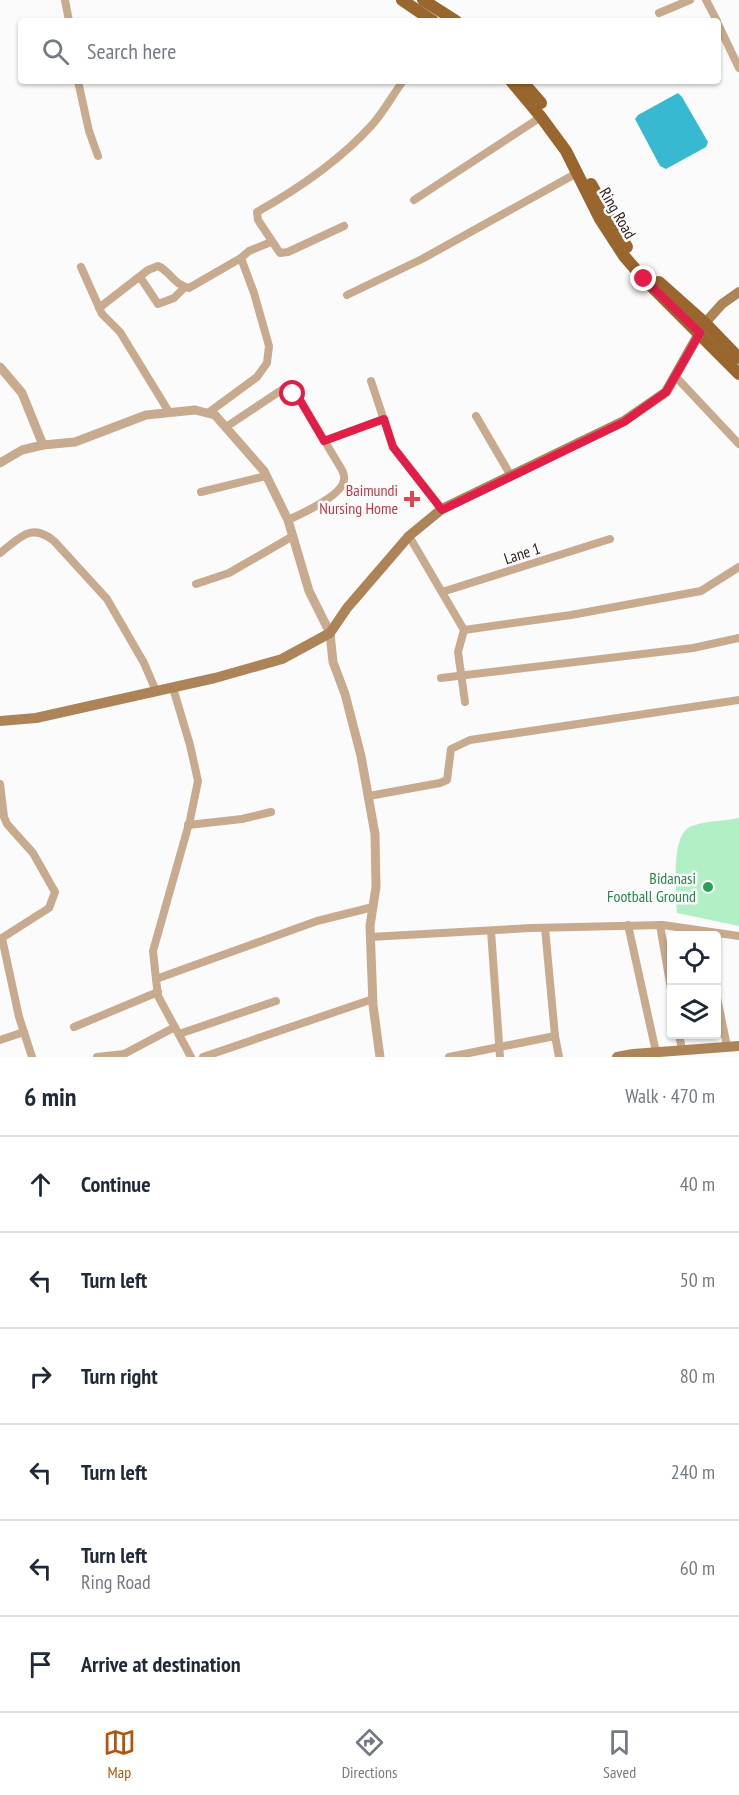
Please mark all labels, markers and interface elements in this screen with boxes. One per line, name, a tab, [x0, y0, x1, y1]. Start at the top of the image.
search box	[18, 18, 721, 84]
icon: search	[39, 35, 72, 68]
text: Search here	[87, 37, 176, 65]
street label: Ring Road	[595, 184, 641, 242]
route end	[630, 265, 656, 291]
route start	[279, 380, 305, 406]
place label: Baimundi Nursing Home	[319, 480, 398, 518]
marker: Baimundi Nursing Home	[403, 490, 421, 508]
street label: Lane 1	[501, 538, 543, 568]
place label: Bidanasi Football Ground	[607, 868, 696, 906]
marker: Bidanasi Football Ground	[701, 880, 715, 894]
map controls	[667, 931, 721, 1039]
button: locate	[667, 931, 721, 985]
button: layers	[667, 985, 721, 1039]
text: 6 min	[24, 1080, 77, 1113]
text: Walk · 470 m	[625, 1083, 715, 1109]
icon: ahead	[24, 1168, 57, 1201]
text: Continue	[81, 1170, 151, 1198]
text: 40 m	[680, 1171, 715, 1197]
icon: left	[24, 1264, 57, 1297]
text: Turn left	[81, 1266, 147, 1294]
text: 50 m	[680, 1267, 715, 1293]
icon: right	[24, 1360, 57, 1393]
text: Turn right	[81, 1362, 158, 1390]
text: 80 m	[680, 1363, 715, 1389]
icon: left	[24, 1456, 57, 1489]
text: Turn left	[81, 1458, 147, 1486]
text: 240 m	[671, 1459, 715, 1485]
text: Turn left	[81, 1541, 147, 1569]
icon: left	[24, 1552, 57, 1585]
text: 60 m	[680, 1555, 715, 1581]
text: Ring Road	[81, 1569, 151, 1595]
icon: arrive	[24, 1648, 57, 1681]
text: Arrive at destination	[81, 1650, 241, 1678]
tab: Map	[103, 1726, 136, 1782]
tab: Directions	[342, 1726, 397, 1782]
tab: Saved	[603, 1726, 636, 1782]

